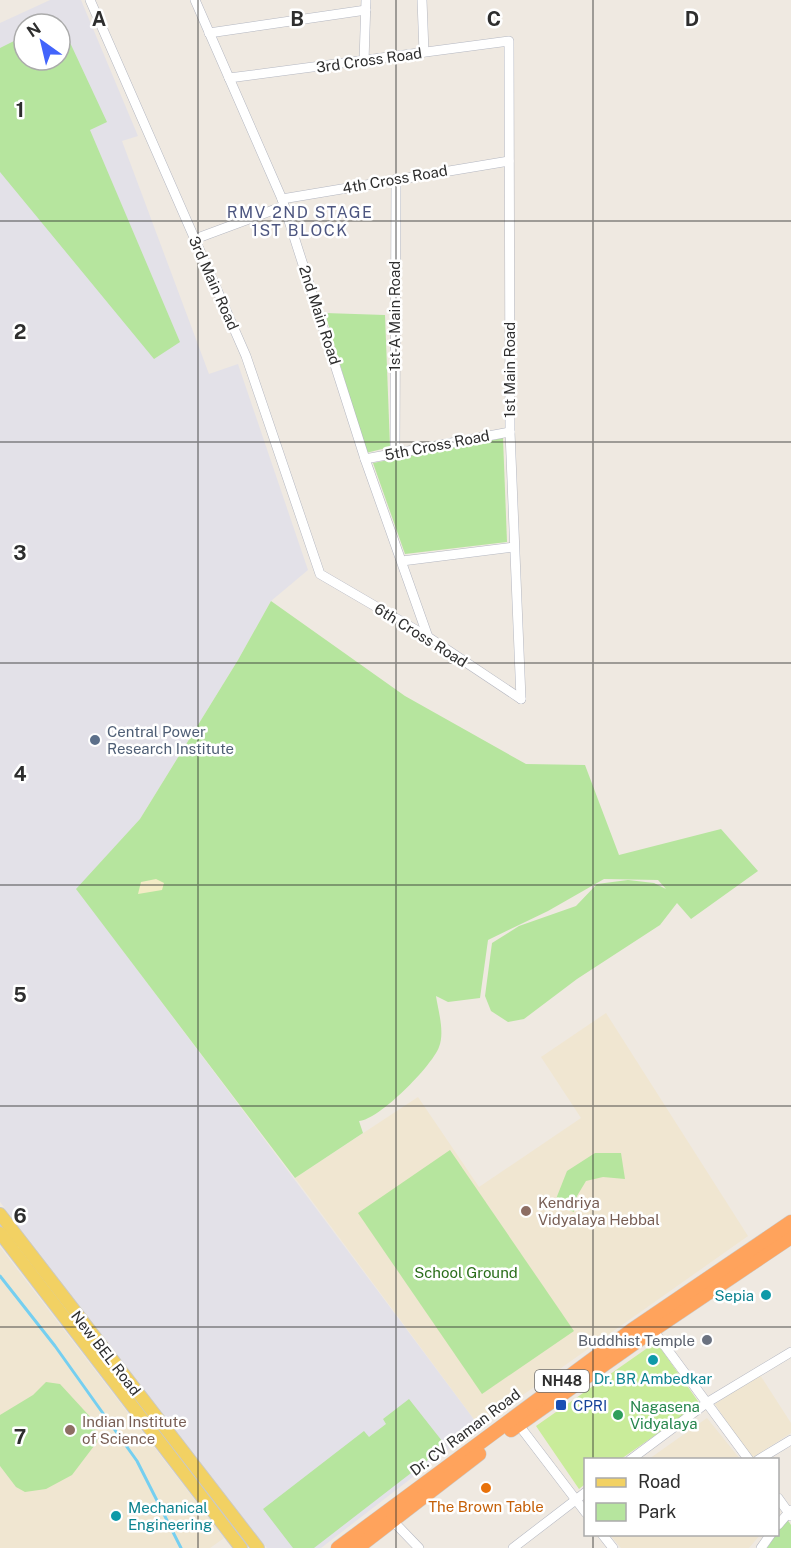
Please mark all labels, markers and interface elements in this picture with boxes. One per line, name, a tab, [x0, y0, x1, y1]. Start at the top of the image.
text: A	[92, 7, 106, 31]
text: B	[290, 7, 304, 31]
text: C	[487, 7, 501, 31]
text: D	[685, 7, 699, 31]
north arrow	[12, 12, 72, 72]
text: N	[23, 19, 44, 41]
street label: 3rd Cross Road	[315, 44, 423, 76]
text: 1	[16, 98, 24, 122]
street label: 4th Cross Road	[341, 161, 449, 197]
district label: RMV 2ND STAGE 1ST BLOCK	[227, 203, 373, 240]
street label: 3rd Main Road	[186, 233, 242, 333]
street label: 1st A Main Road	[386, 261, 403, 371]
street label: 2nd Main Road	[296, 263, 344, 367]
text: 2	[14, 320, 26, 344]
street label: 1st Main Road	[501, 322, 518, 418]
street label: 5th Cross Road	[383, 426, 491, 464]
text: 3	[13, 541, 27, 565]
street label: 6th Cross Road	[371, 600, 471, 670]
place label: Central Power Research Institute	[107, 723, 234, 757]
marker: Central Power Research Institute	[88, 733, 102, 747]
text: 4	[13, 762, 27, 786]
text: 5	[13, 983, 27, 1007]
place label: Kendriya Vidyalaya Hebbal	[538, 1194, 660, 1228]
text: 6	[13, 1204, 27, 1228]
marker: Kendriya Vidyalaya Hebbal	[519, 1204, 533, 1218]
park label: School Ground	[414, 1264, 518, 1281]
place label: Sepia	[715, 1287, 754, 1304]
marker: Sepia	[759, 1288, 773, 1302]
street label: New BEL Road	[68, 1307, 144, 1399]
place label: Buddhist Temple	[578, 1332, 695, 1349]
marker: Buddhist Temple	[700, 1333, 714, 1347]
marker: Dr. BR Ambedkar	[646, 1353, 660, 1367]
road number: NH48	[535, 1370, 589, 1392]
place label: Dr. BR Ambedkar	[594, 1370, 712, 1387]
street label: Dr. CV Raman Road	[407, 1385, 523, 1479]
place label: CPRI	[573, 1397, 607, 1414]
marker: CPRI	[554, 1398, 568, 1412]
place label: Nagasena Vidyalaya	[630, 1398, 700, 1432]
marker: Nagasena Vidyalaya	[611, 1408, 625, 1422]
place label: Indian Institute of Science	[82, 1413, 187, 1447]
marker: Indian Institute of Science	[63, 1423, 77, 1437]
text: 7	[14, 1425, 26, 1449]
legend	[584, 1458, 779, 1536]
text: Road	[638, 1471, 681, 1492]
marker: The Brown Table	[479, 1481, 493, 1495]
place label: The Brown Table	[428, 1498, 544, 1515]
place label: Mechanical Engineering	[128, 1499, 212, 1533]
text: Park	[638, 1501, 676, 1522]
marker: Mechanical Engineering	[109, 1509, 123, 1523]

